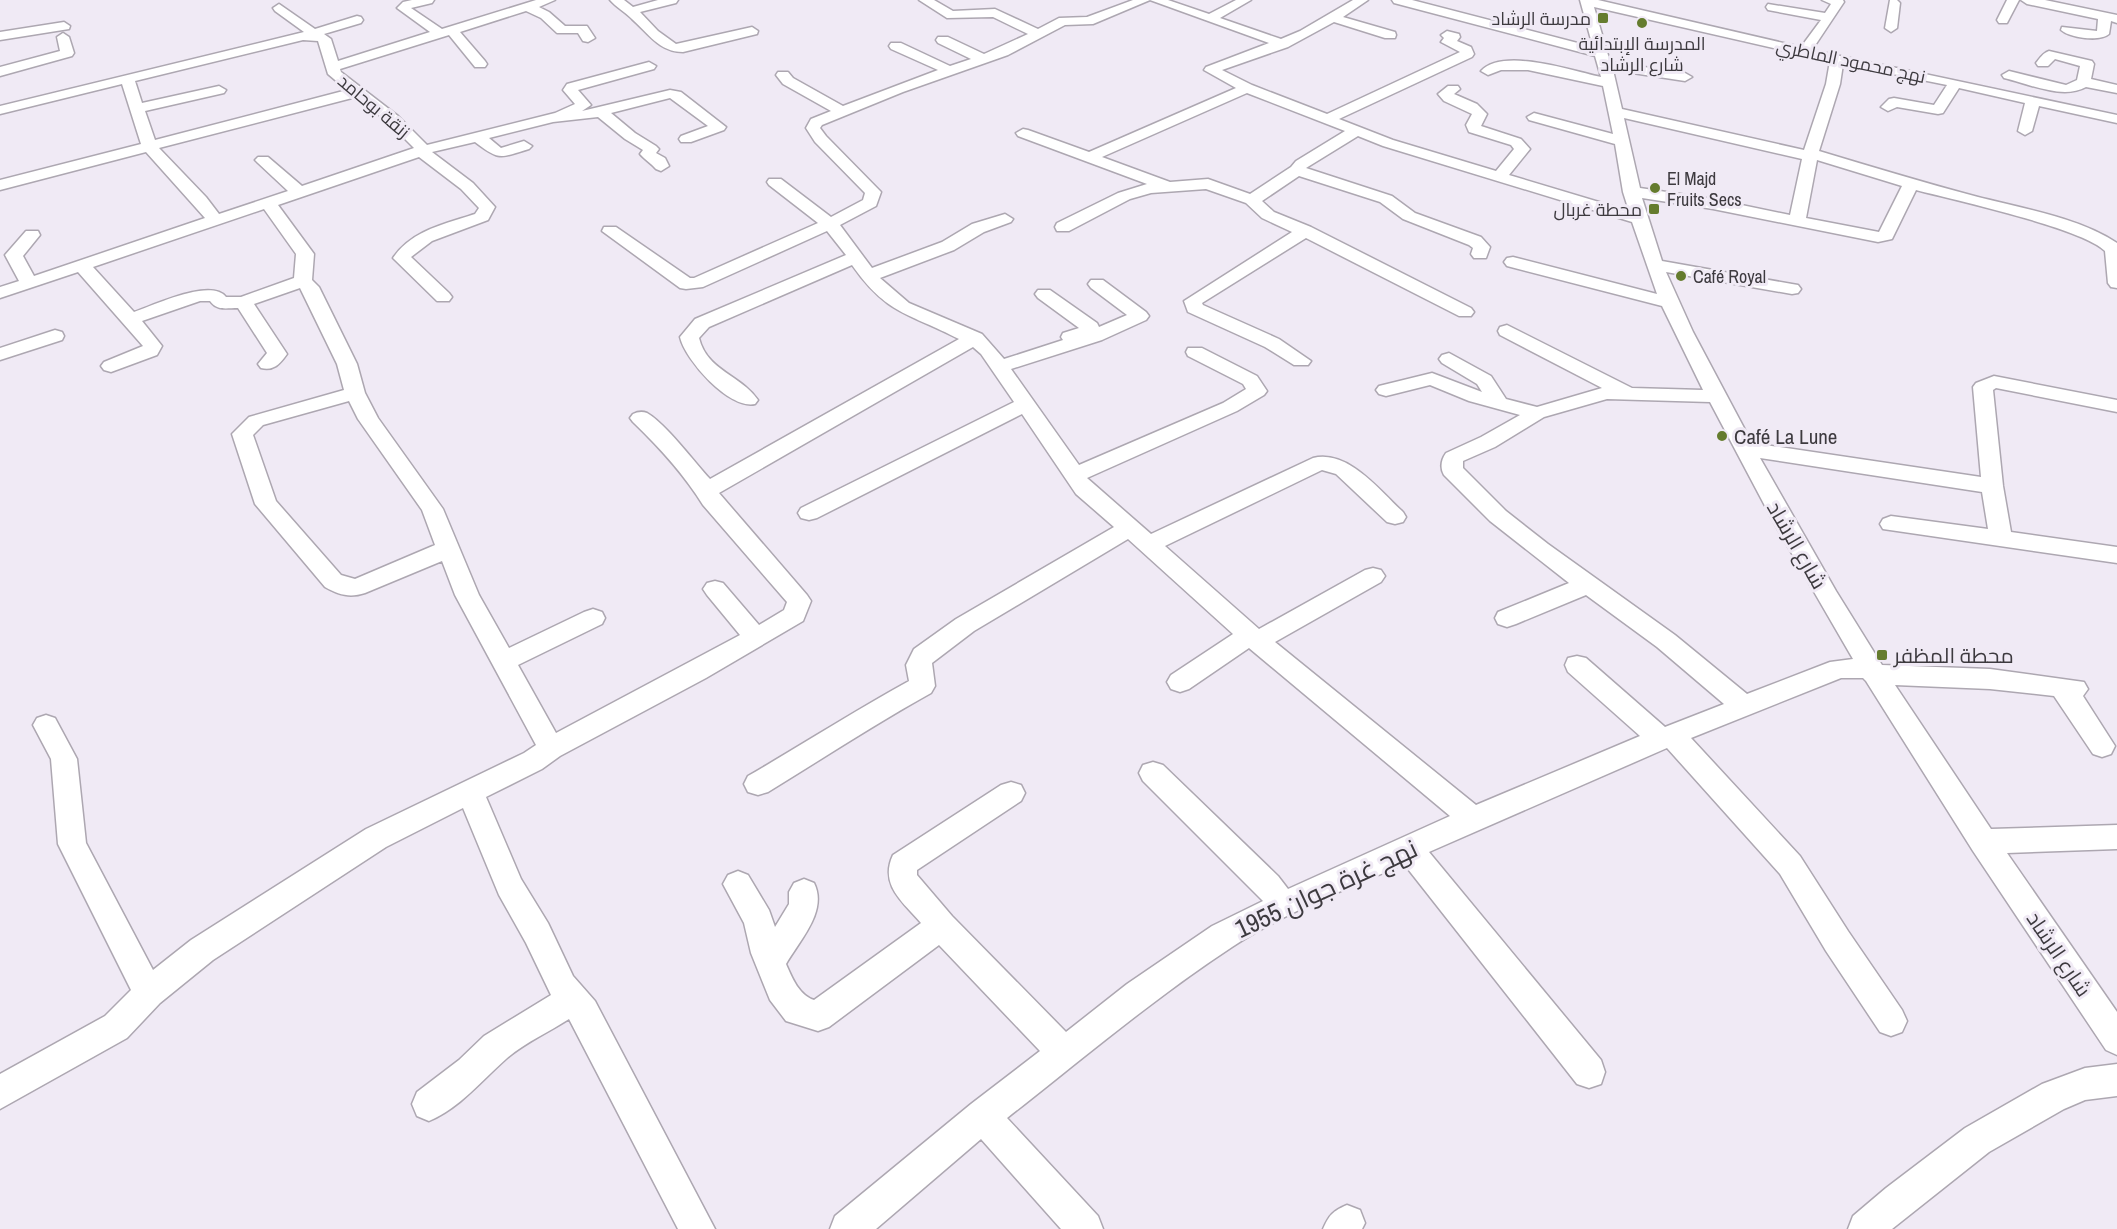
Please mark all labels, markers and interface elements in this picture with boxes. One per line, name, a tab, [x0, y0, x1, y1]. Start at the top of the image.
place label: مدرسة الرشاد	[1492, 6, 1591, 31]
marker: مدرسة الرشاد	[1596, 11, 1610, 25]
marker: المدرسة الإبتدائية شارع الرشاد	[1635, 16, 1649, 30]
place label: المدرسة الإبتدائية شارع الرشاد	[1578, 31, 1706, 77]
street label: نهج محمود الماطري	[1774, 33, 1928, 91]
street label: زنقة بوحامد	[333, 68, 415, 144]
place label: El Majd Fruits Secs	[1667, 166, 1742, 212]
marker: El Majd Fruits Secs	[1648, 181, 1662, 195]
place label: محطة غربال	[1553, 197, 1642, 222]
marker: محطة غربال	[1647, 202, 1661, 216]
place label: Café Royal	[1693, 264, 1766, 289]
marker: Café Royal	[1674, 269, 1688, 283]
place label: Café La Lune	[1734, 422, 1837, 451]
marker: Café La Lune	[1715, 429, 1729, 443]
street label: شارع الرشاد	[1760, 496, 1834, 594]
place label: محطة المظفر	[1893, 641, 2014, 670]
marker: محطة المظفر	[1875, 648, 1889, 662]
street label: نهج غرة جوان 1955	[1229, 830, 1423, 946]
street label: شارع الرشاد	[2020, 906, 2098, 1002]

